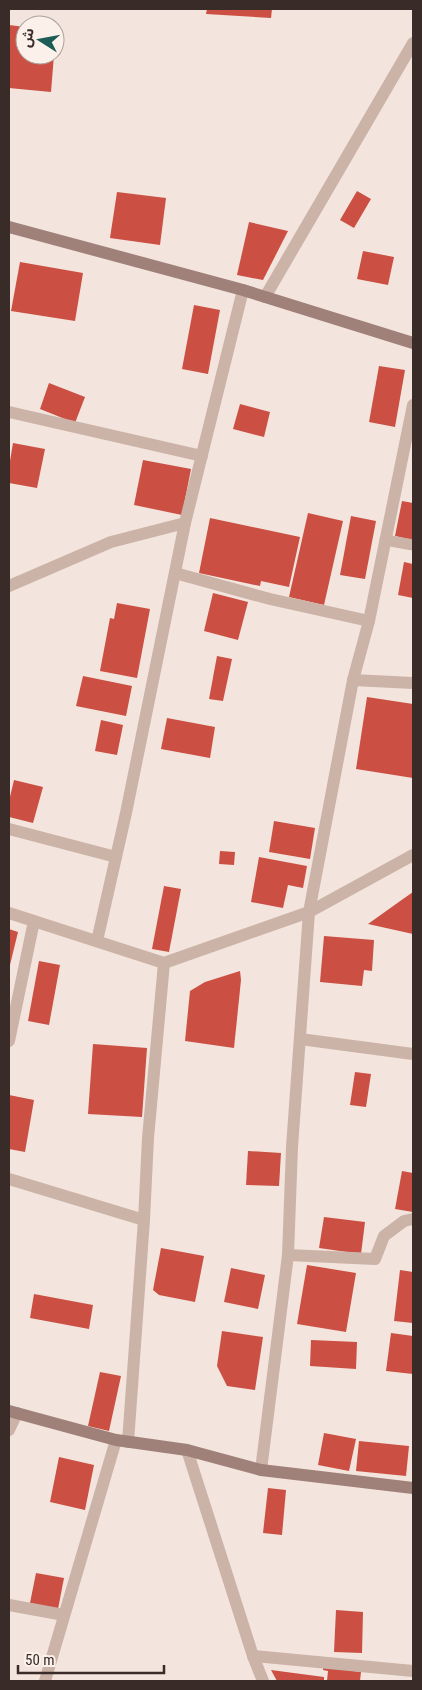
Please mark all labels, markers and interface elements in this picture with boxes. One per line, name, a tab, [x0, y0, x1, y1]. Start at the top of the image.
north arrow	[15, 15, 65, 65]
text: ش	[18, 27, 37, 48]
scale bar	[18, 1642, 164, 1674]
text: 50 m	[25, 1651, 55, 1669]

